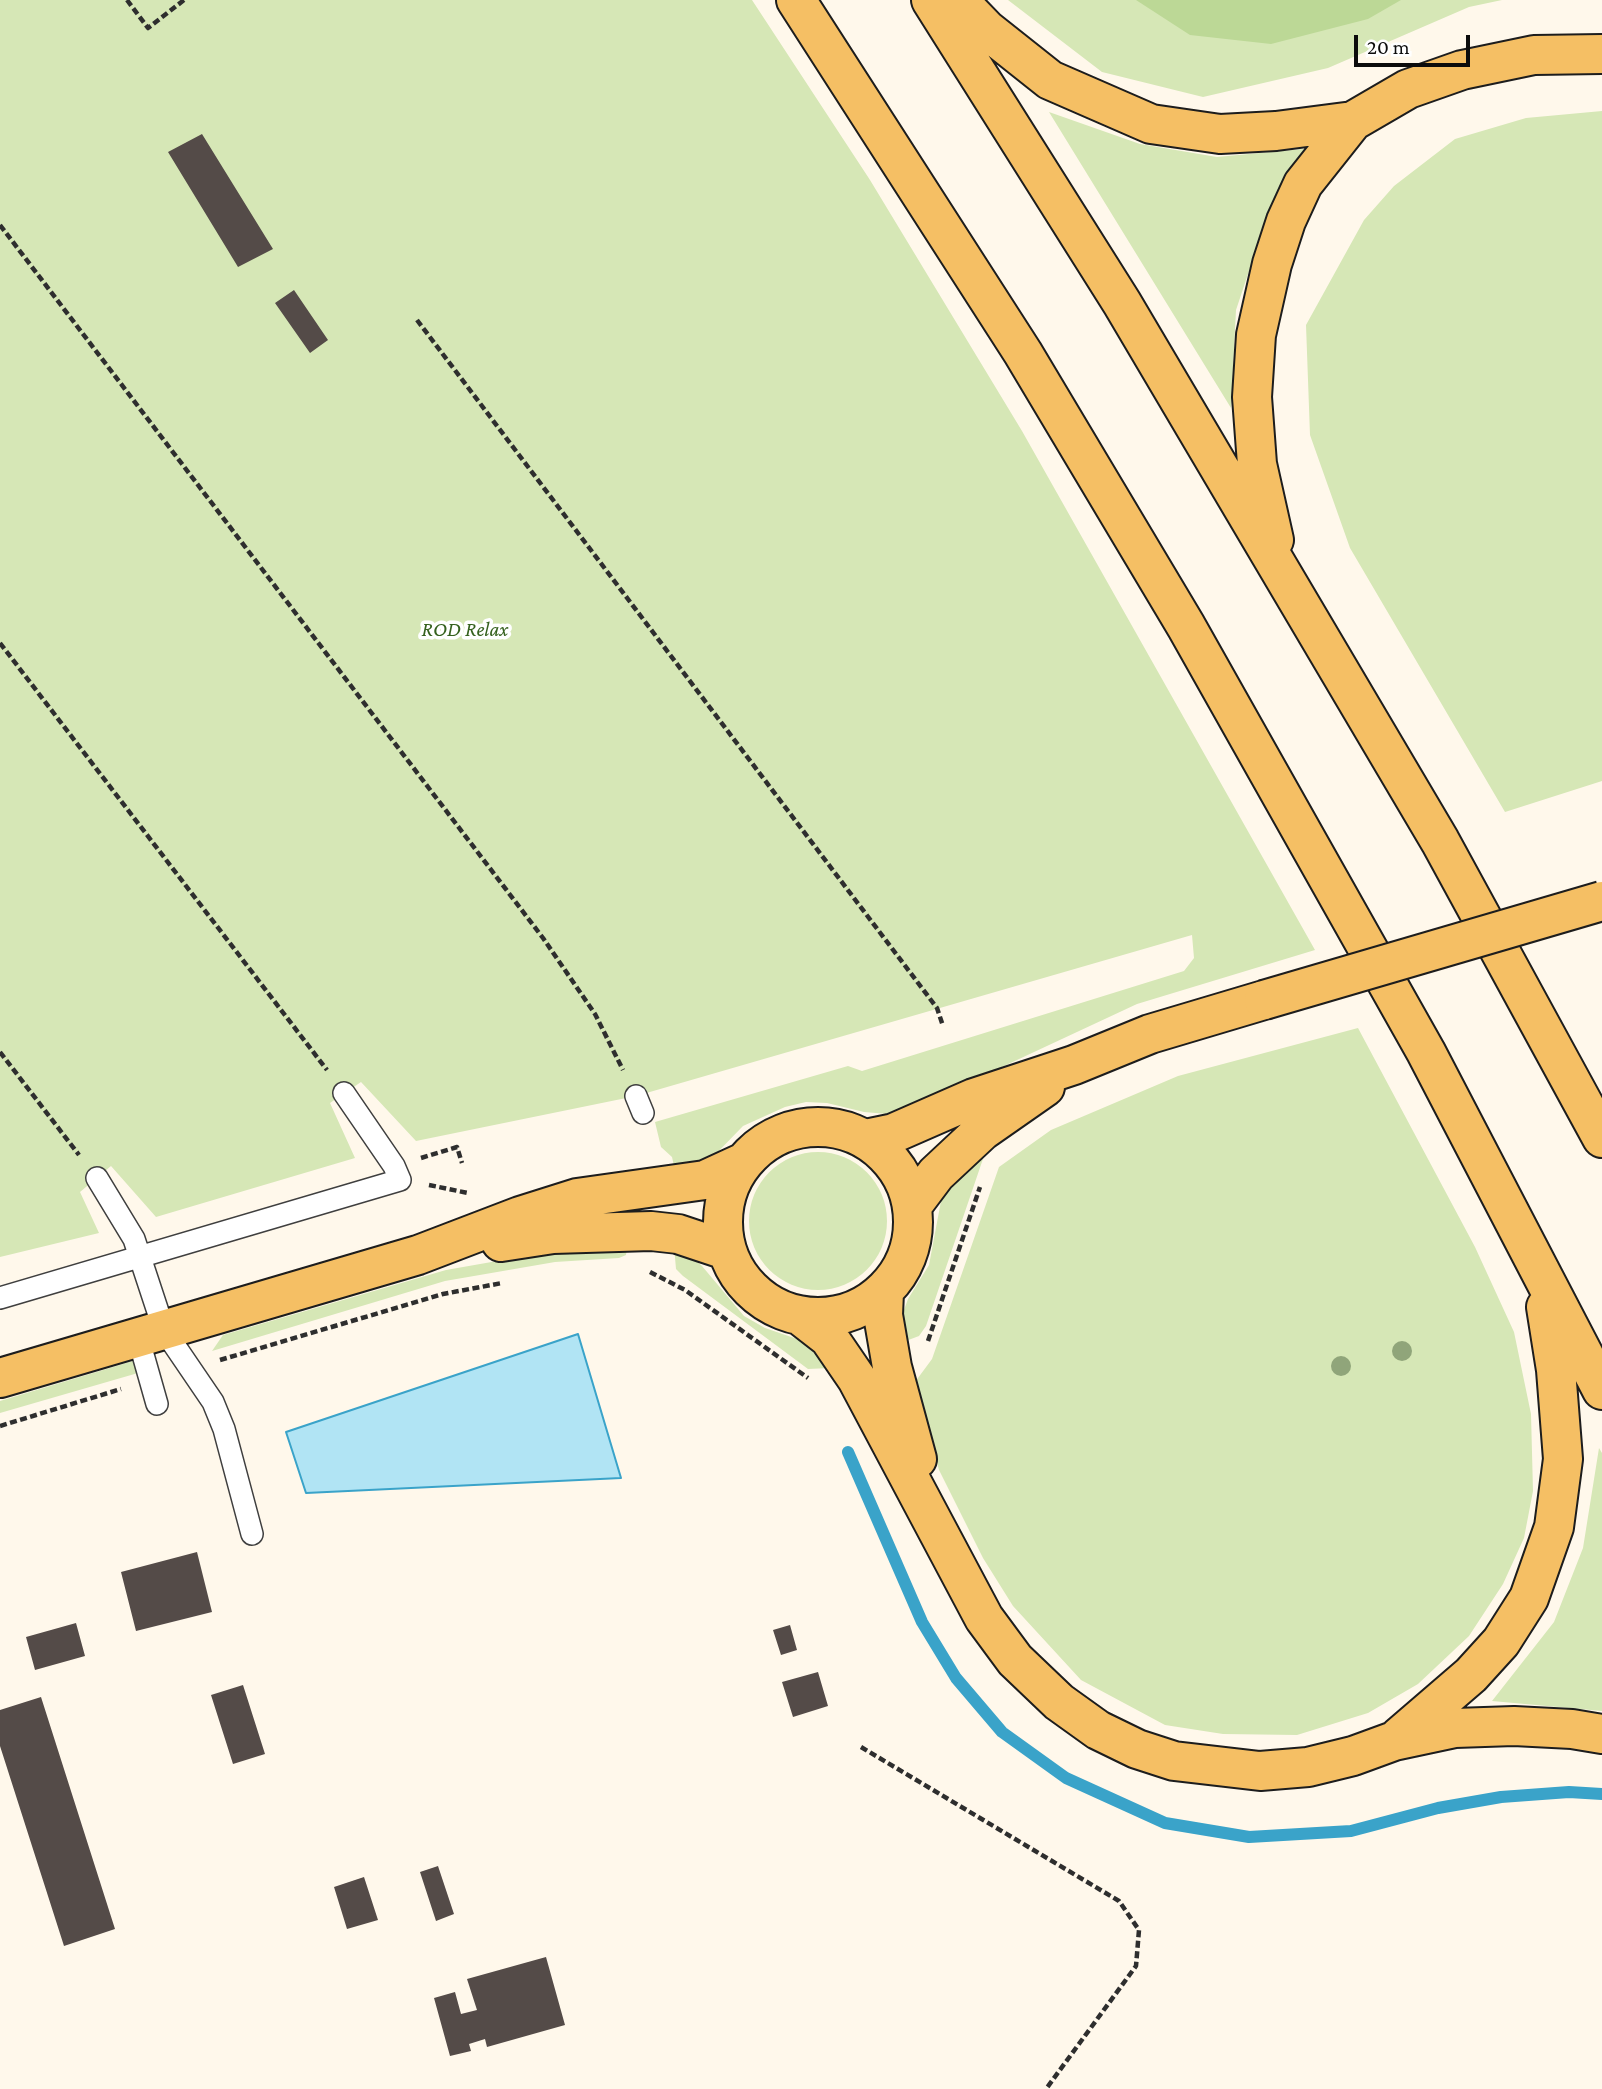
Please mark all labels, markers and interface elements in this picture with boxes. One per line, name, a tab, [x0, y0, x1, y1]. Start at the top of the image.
scale bar	[1357, 21, 1472, 65]
text: 20 m	[1367, 35, 1410, 59]
park label: ROD Relax	[422, 617, 508, 643]

